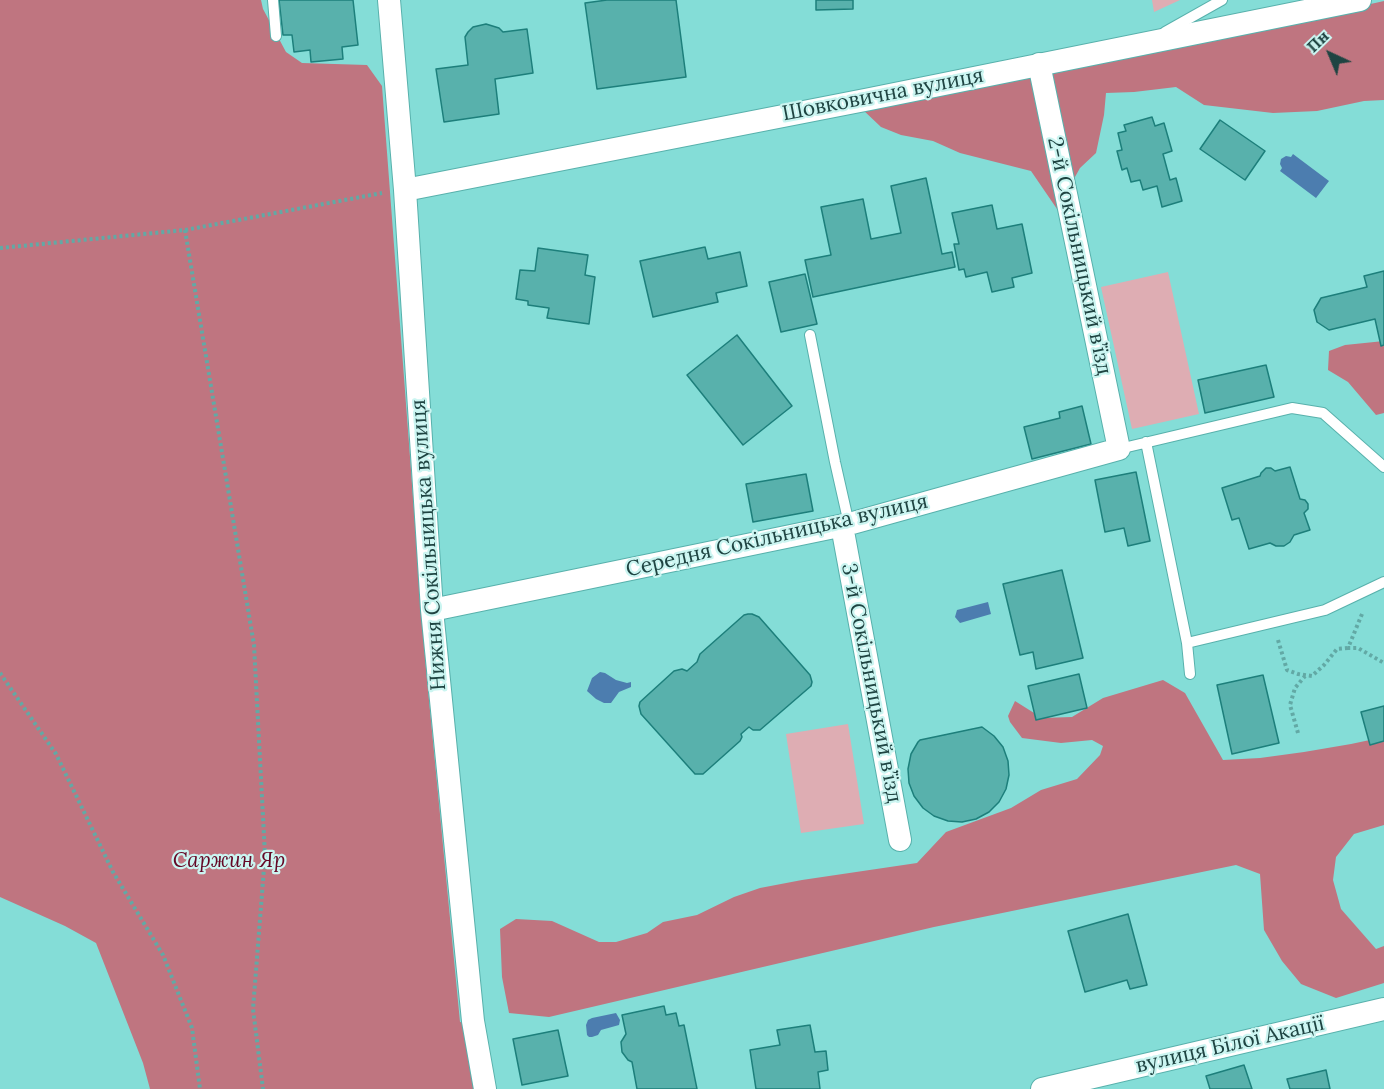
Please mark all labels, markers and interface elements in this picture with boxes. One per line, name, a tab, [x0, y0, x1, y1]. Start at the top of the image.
north arrow	[1300, 24, 1360, 84]
text: Пн	[1302, 26, 1333, 56]
street label: Шовковична вулиця	[780, 63, 986, 127]
street label: 2-й Сокільницький в’їзд	[1041, 135, 1117, 377]
street label: Нижня Сокільницька вулиця	[406, 398, 452, 692]
street label: Середня Сокільницька вулиця	[624, 489, 930, 583]
street label: 3-й Сокільницький в’їзд	[835, 561, 907, 805]
park label: Саржин Яр	[173, 848, 285, 874]
street label: вулиця Білої Акації	[1133, 1011, 1327, 1079]

